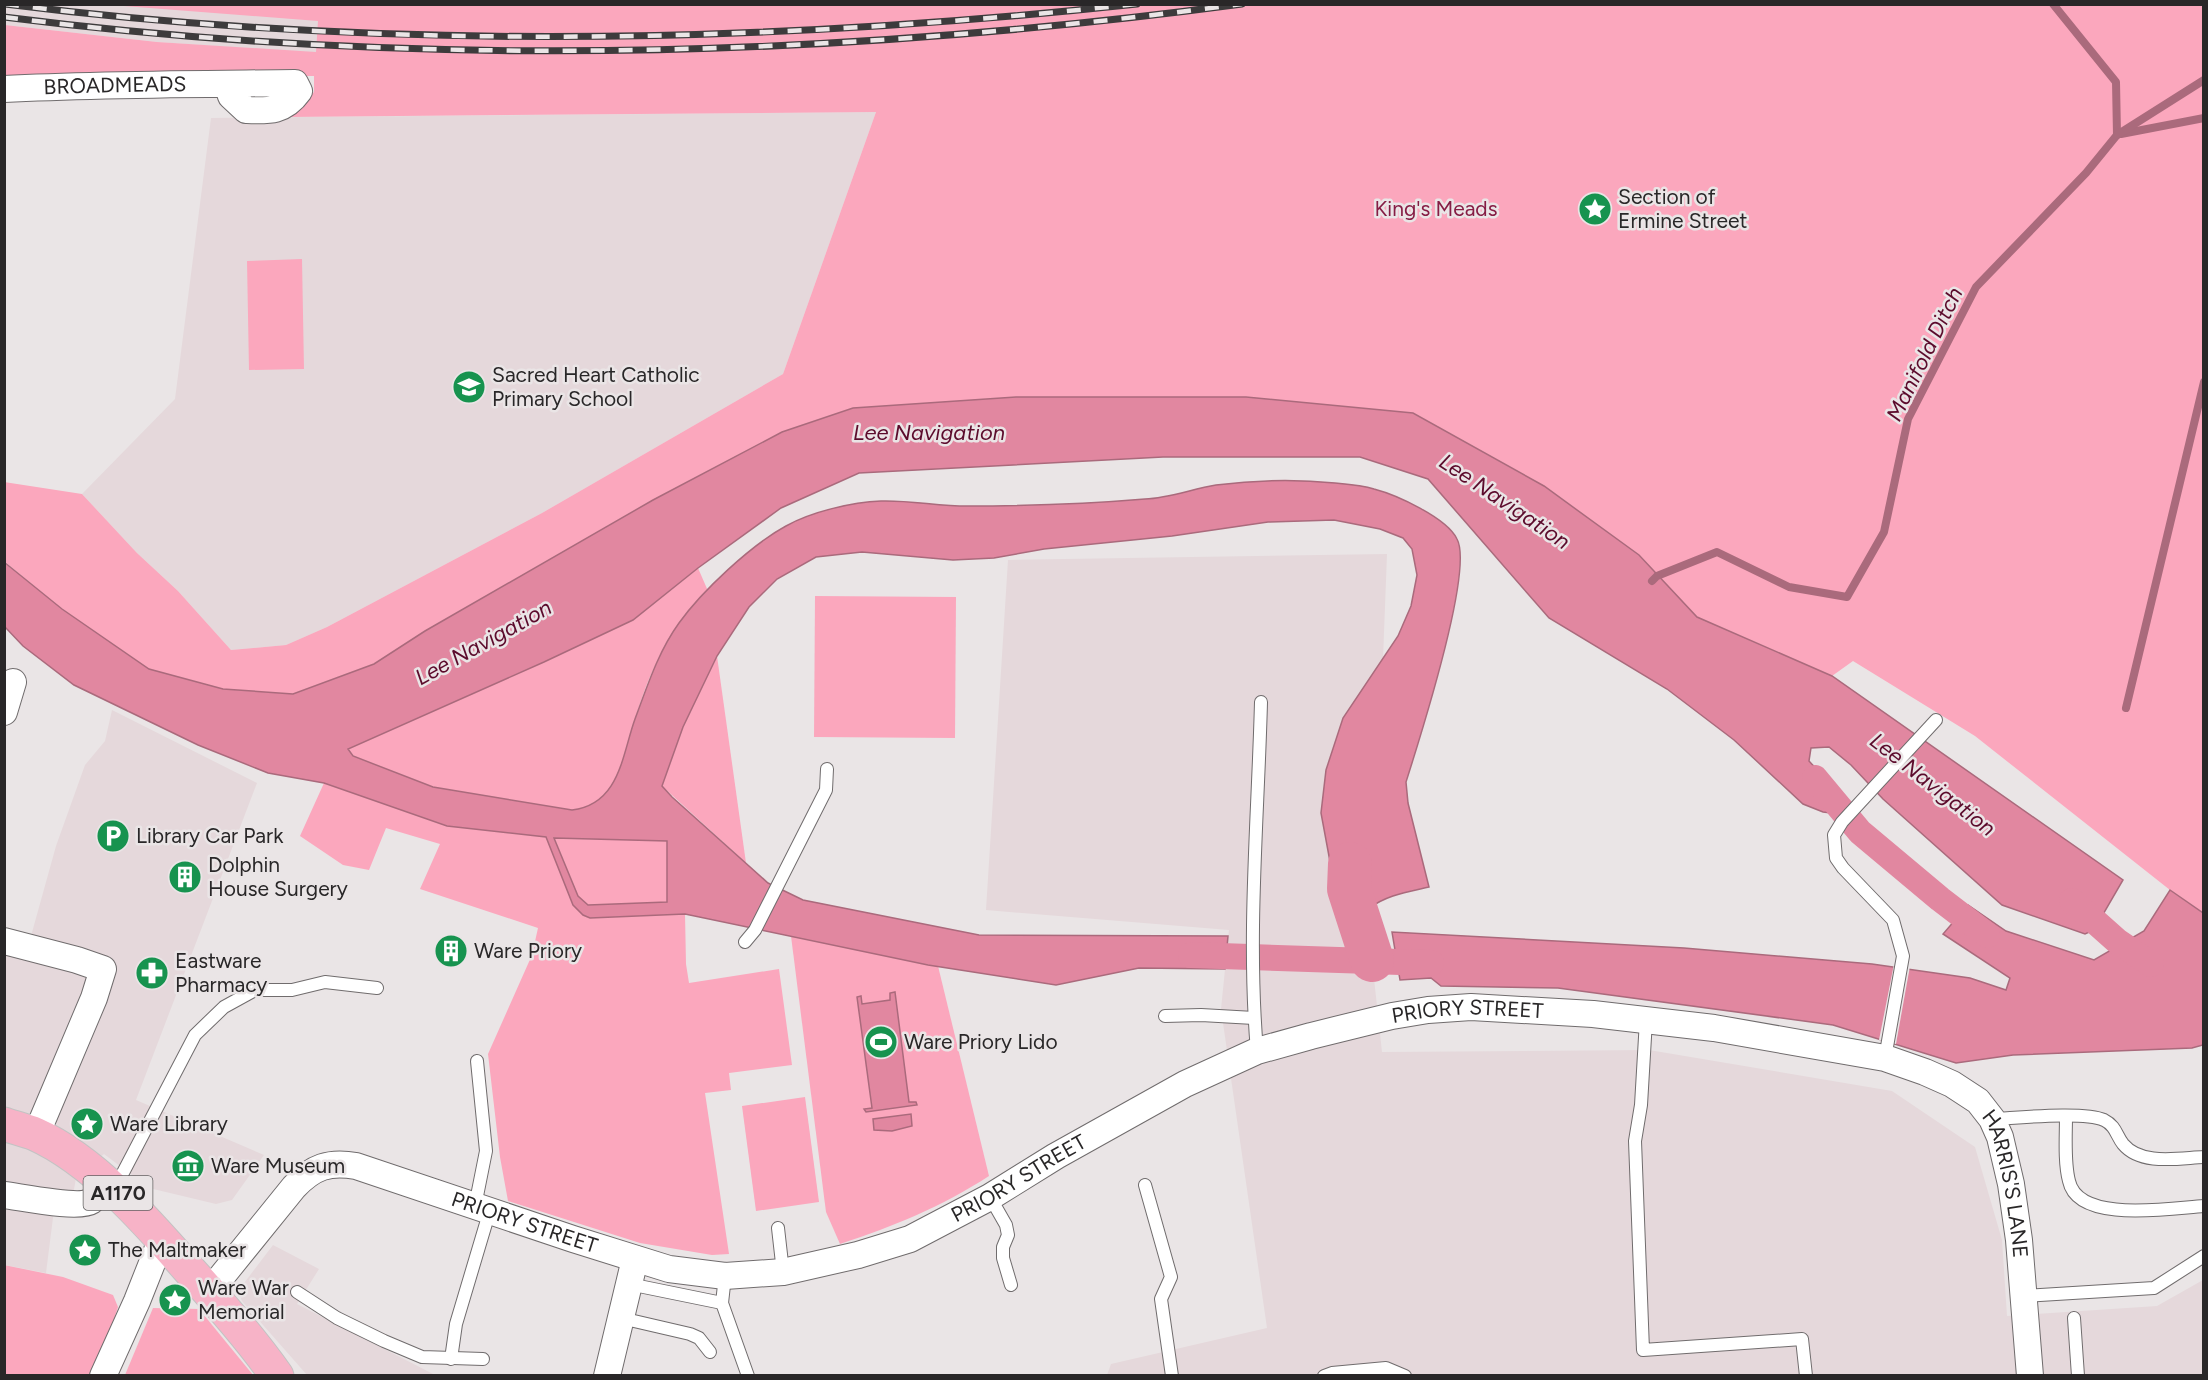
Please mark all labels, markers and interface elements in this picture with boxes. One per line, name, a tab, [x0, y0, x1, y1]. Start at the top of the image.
street label: BROADMEADS	[43, 71, 186, 99]
place label: Section of Ermine Street	[1618, 184, 1748, 233]
place icon: Section of Ermine Street	[1577, 191, 1613, 227]
park label: King's Meads	[1375, 196, 1497, 221]
water label: Manifold Ditch	[1880, 283, 1969, 426]
place label: Sacred Heart Catholic Primary School	[492, 362, 700, 411]
school or university icon: Sacred Heart Catholic Primary School	[451, 369, 487, 405]
water label: Lee Navigation	[853, 419, 1005, 446]
water label: Lee Navigation	[1434, 448, 1575, 555]
water label: Lee Navigation	[410, 594, 556, 691]
water label: Lee Navigation	[1864, 727, 2001, 842]
parking icon: Library Car Park	[95, 818, 131, 854]
place label: Library Car Park	[136, 823, 284, 848]
place label: Dolphin House Surgery	[208, 852, 348, 901]
building icon: Dolphin House Surgery	[167, 859, 203, 895]
building icon: Ware Priory	[433, 933, 469, 969]
place label: Ware Priory	[474, 938, 582, 963]
place label: Eastware Pharmacy	[175, 948, 267, 997]
pharmacy icon: Eastware Pharmacy	[134, 955, 170, 991]
street label: PRIORY STREET	[1390, 994, 1545, 1028]
sports icon: Ware Priory Lido	[863, 1024, 899, 1060]
place label: Ware Priory Lido	[904, 1029, 1058, 1054]
street label: HARRIS'S LANE	[1977, 1104, 2033, 1259]
place icon: Ware Library	[69, 1106, 105, 1142]
place label: Ware Library	[110, 1111, 228, 1136]
street label: PRIORY STREET	[947, 1129, 1091, 1227]
museum icon: Ware Museum	[170, 1148, 206, 1184]
place label: Ware Museum	[211, 1153, 345, 1178]
road number: A1170	[84, 1176, 152, 1210]
street label: PRIORY STREET	[448, 1186, 601, 1258]
place icon: The Maltmaker	[67, 1232, 103, 1268]
place label: The Maltmaker	[108, 1237, 246, 1262]
place label: Ware War Memorial	[198, 1275, 289, 1324]
place icon: Ware War Memorial	[157, 1282, 193, 1318]

